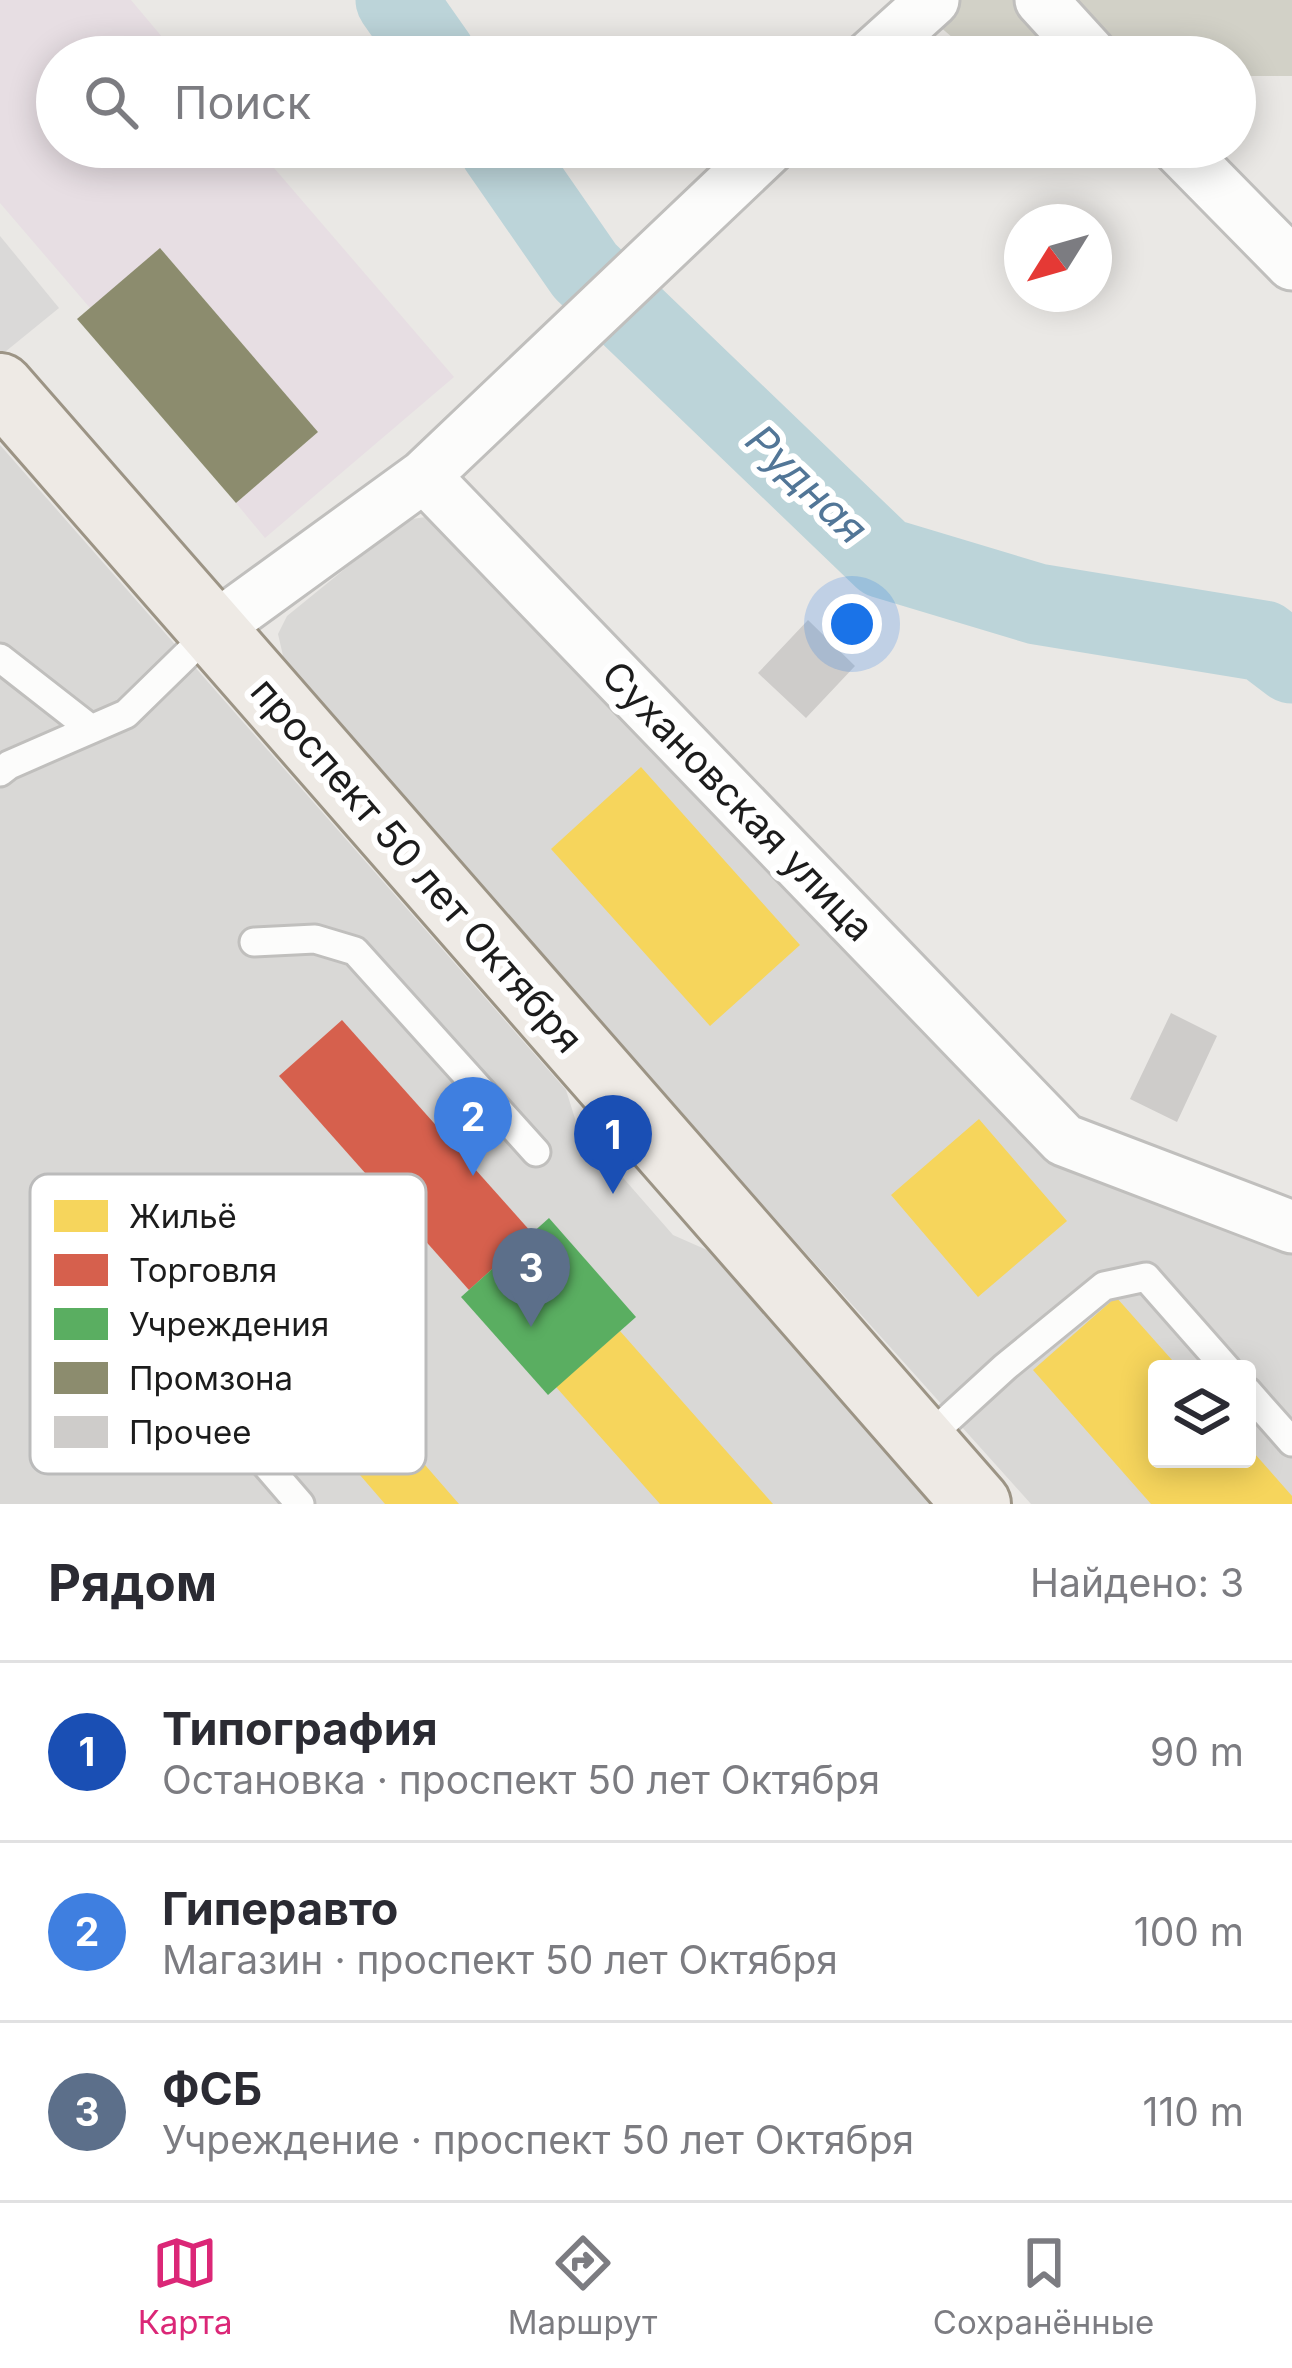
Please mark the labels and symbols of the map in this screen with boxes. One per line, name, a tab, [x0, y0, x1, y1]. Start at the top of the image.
north arrow	[1004, 204, 1112, 312]
water label: Рудная	[736, 414, 879, 554]
your location	[822, 594, 882, 654]
street label: Сухановская улица	[593, 651, 884, 950]
street label: проспект 50 лет Октября	[242, 668, 593, 1062]
pin: 2	[434, 1077, 512, 1176]
pin: 1	[574, 1095, 652, 1194]
legend	[30, 1174, 426, 1474]
text: Жильё	[129, 1196, 237, 1236]
pin: 3	[492, 1228, 570, 1327]
text: Торговля	[129, 1250, 277, 1290]
text: Учреждения	[129, 1304, 329, 1344]
text: Промзона	[129, 1358, 293, 1398]
text: Прочее	[129, 1412, 251, 1452]

